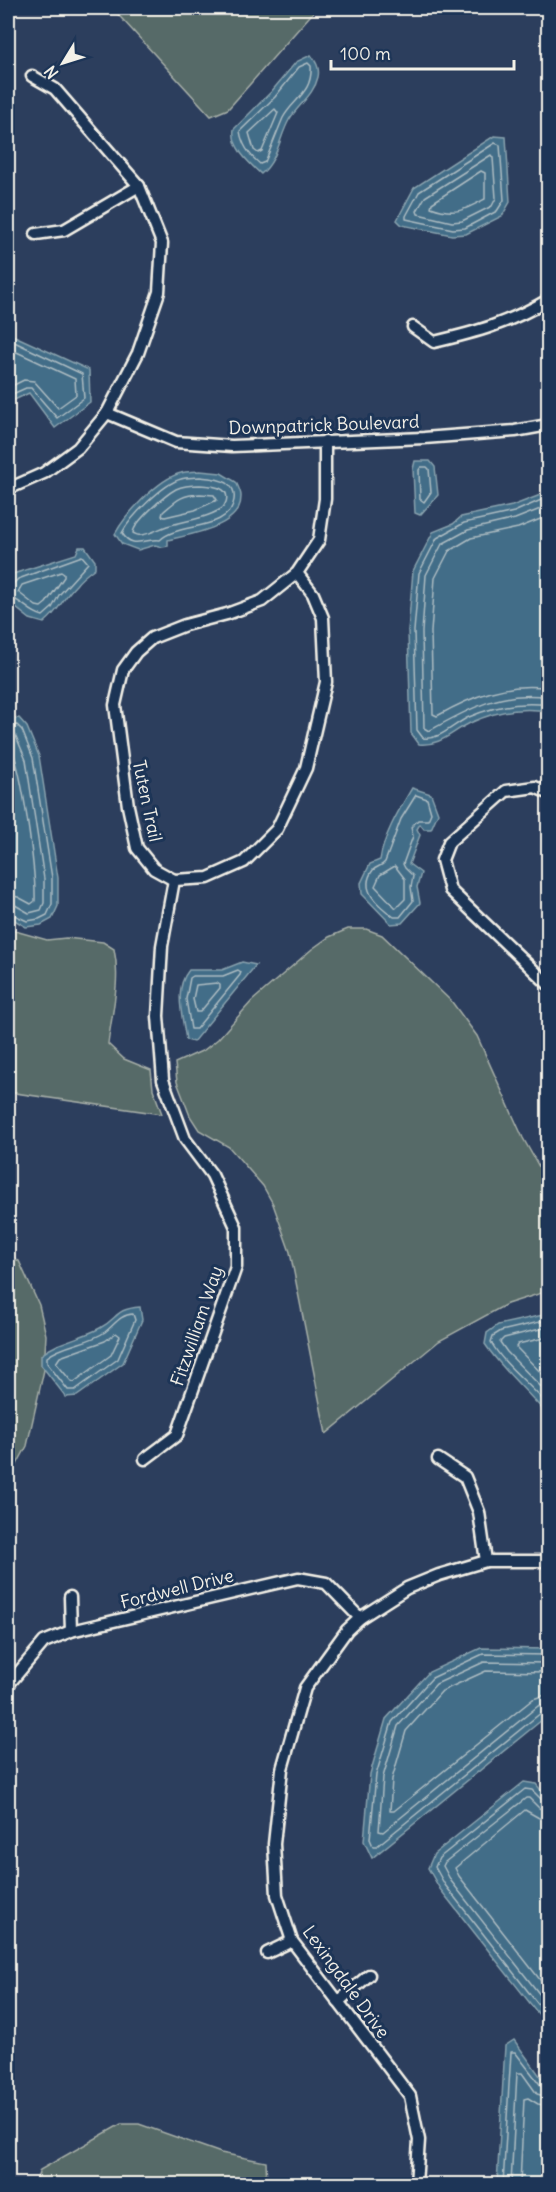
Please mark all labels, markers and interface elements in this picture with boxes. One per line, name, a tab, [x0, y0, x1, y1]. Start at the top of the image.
north arrow	[33, 33, 93, 93]
scale bar	[331, 33, 514, 71]
text: 100 m	[340, 42, 391, 65]
text: N	[40, 62, 62, 83]
street label: Downpatrick Boulevard	[228, 410, 420, 439]
street label: Tuten Trail	[128, 758, 167, 844]
street label: Fitzwilliam Way	[165, 1263, 228, 1389]
street label: Fordwell Drive	[118, 1563, 236, 1614]
street label: Lexingdale Drive	[298, 1921, 395, 2043]

